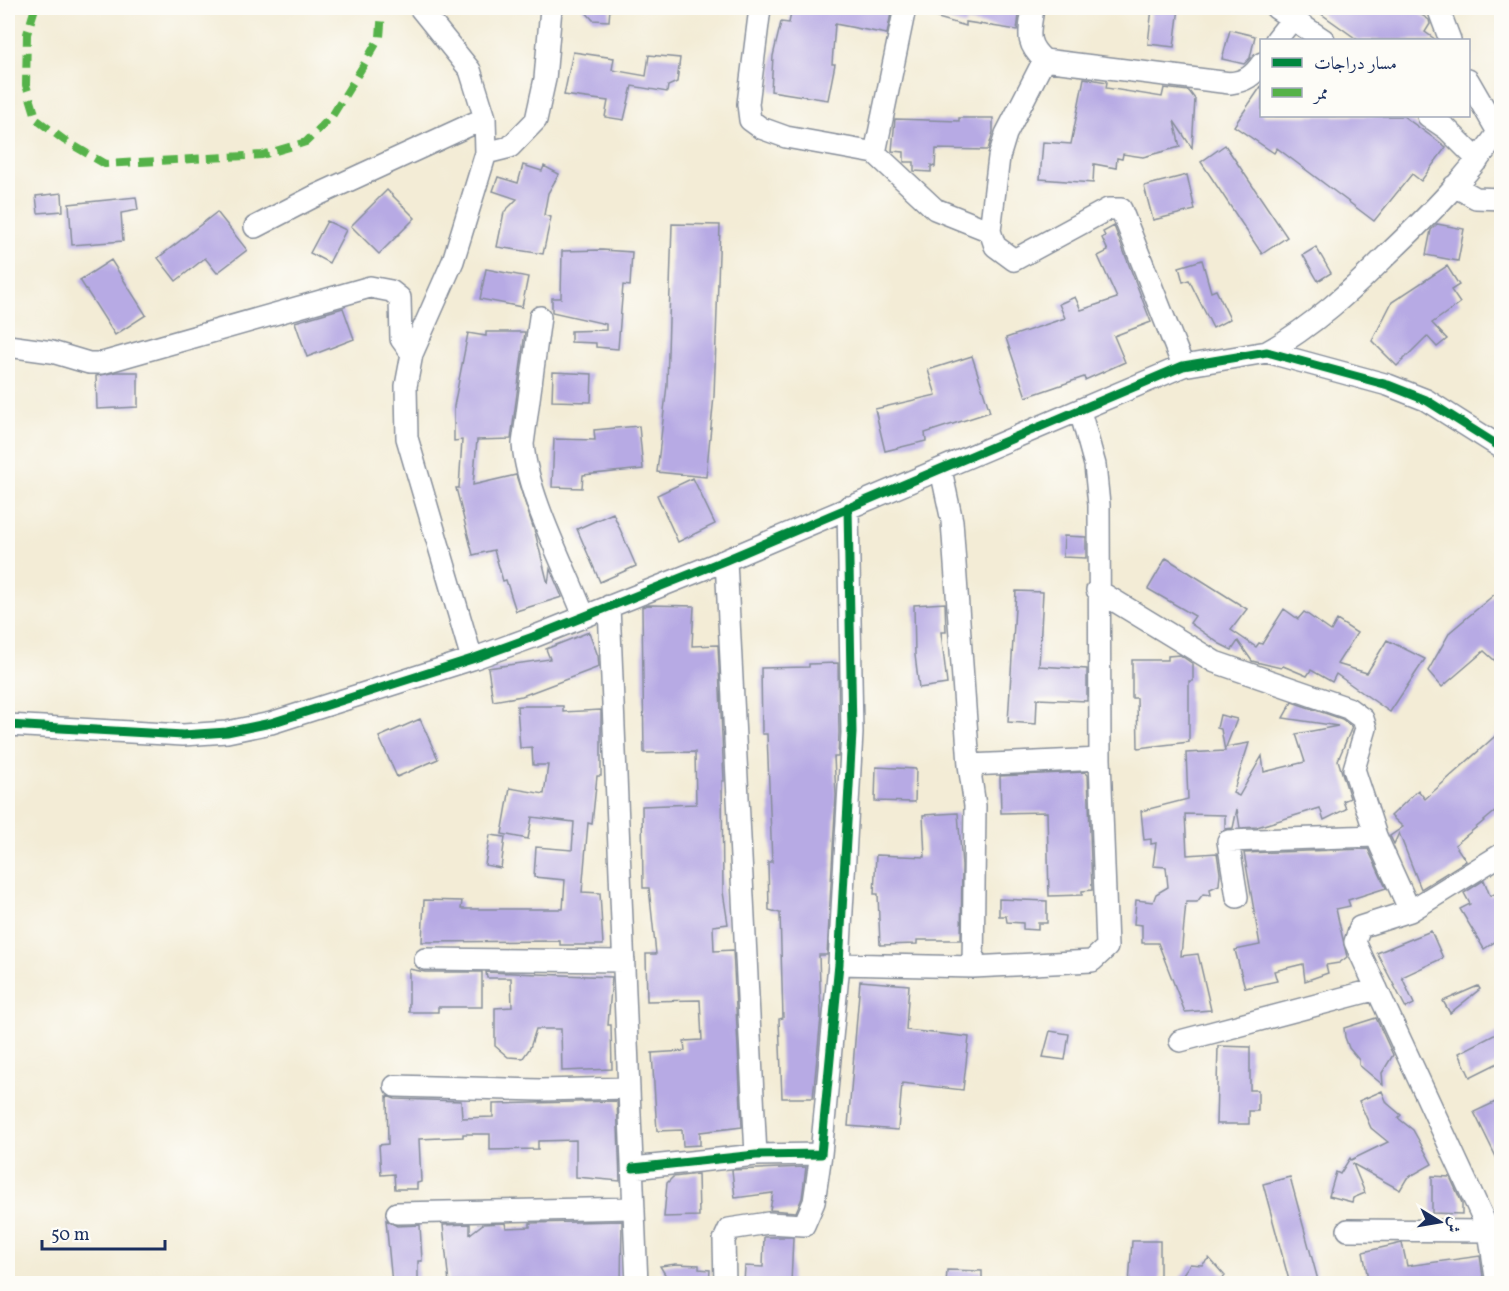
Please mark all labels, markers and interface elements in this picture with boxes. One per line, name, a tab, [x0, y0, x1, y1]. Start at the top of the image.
legend	[1260, 39, 1470, 117]
text: مسار دراجات	[1314, 52, 1397, 77]
text: ممر	[1312, 82, 1328, 107]
north arrow	[1410, 1192, 1470, 1252]
scale bar	[42, 1213, 165, 1251]
text: ش	[1440, 1215, 1465, 1234]
text: 50 m	[51, 1223, 90, 1248]

